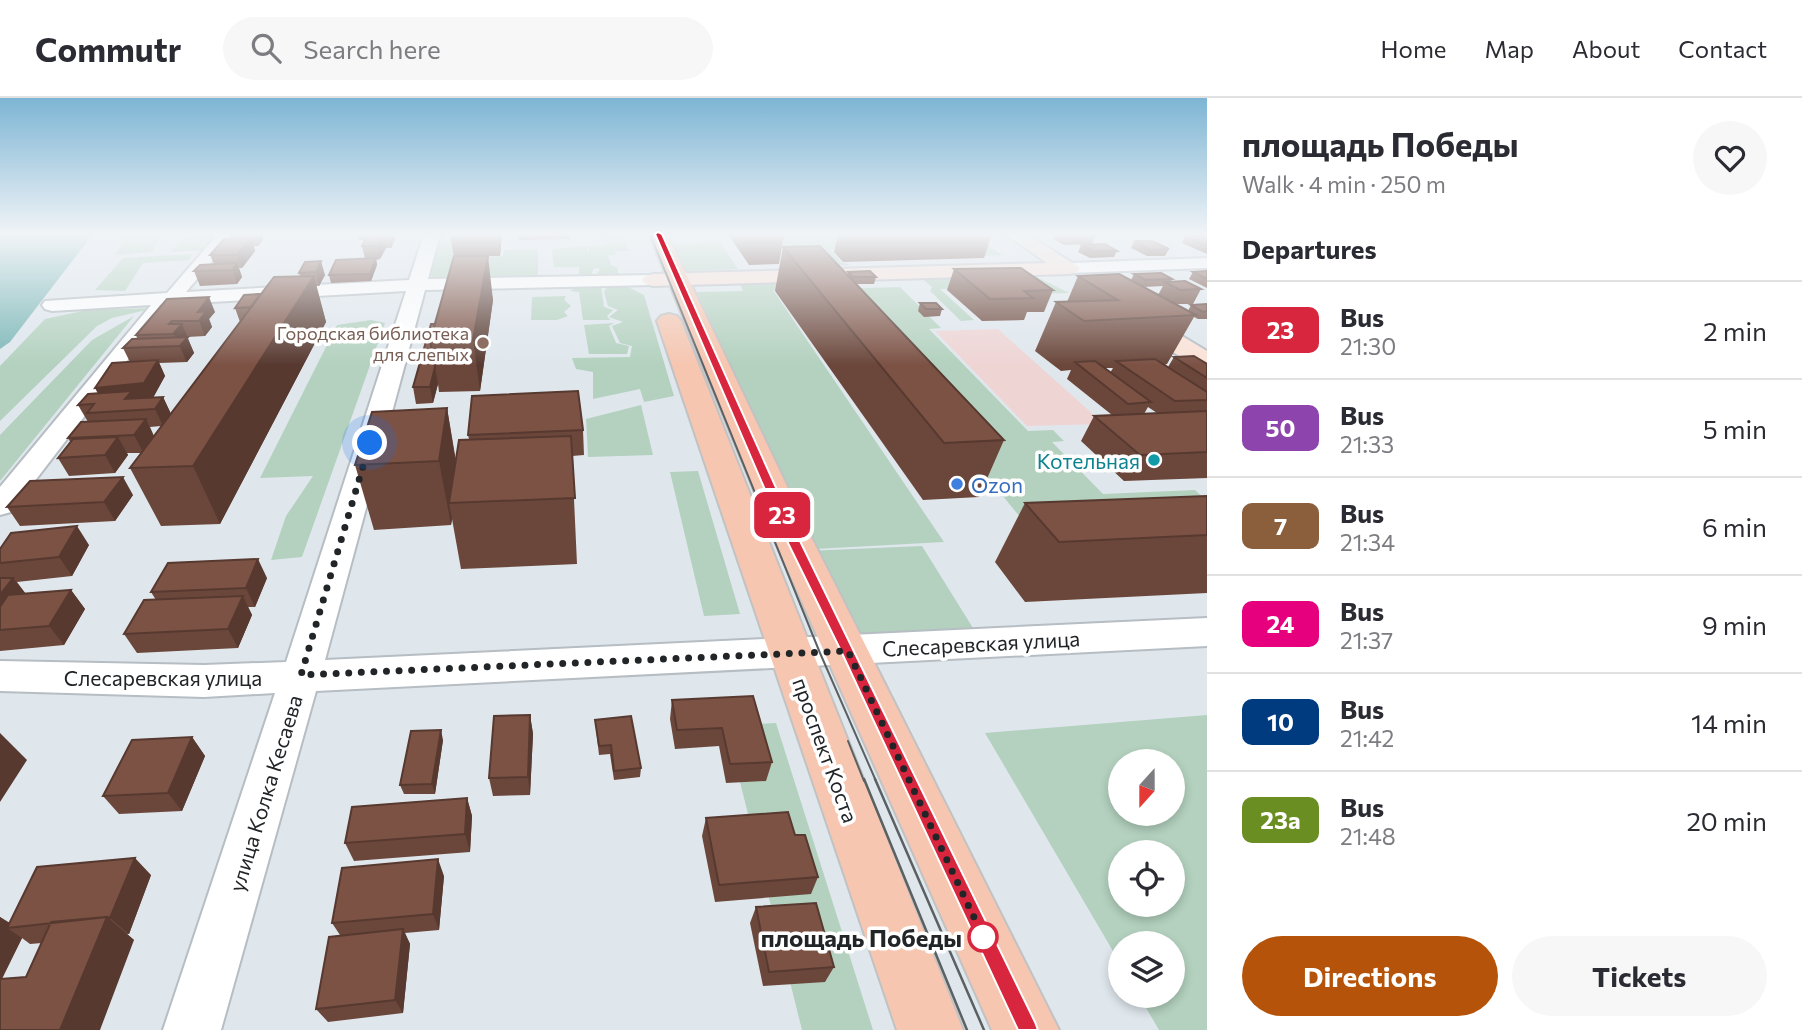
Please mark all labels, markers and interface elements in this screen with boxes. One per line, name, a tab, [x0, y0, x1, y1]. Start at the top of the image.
search box	[223, 17, 713, 80]
text: Commutr	[35, 28, 181, 69]
icon: search	[247, 29, 285, 67]
text: Search here	[303, 33, 441, 64]
text: Home	[1381, 34, 1447, 63]
text: Map	[1485, 34, 1534, 63]
text: About	[1572, 34, 1640, 63]
text: Contact	[1678, 34, 1767, 63]
button: heart	[1693, 121, 1767, 195]
text: площадь Победы	[1242, 123, 1519, 164]
text: Walk · 4 min · 250 m	[1242, 170, 1446, 198]
text: Departures	[1242, 233, 1377, 264]
text: Bus	[1340, 301, 1384, 332]
text: 23	[1267, 315, 1294, 344]
text: 2 min	[1703, 315, 1767, 346]
place label: Городская библиотека для слепых	[277, 322, 469, 365]
text: 21:30	[1340, 332, 1396, 360]
marker: Городская библиотека для слепых	[475, 335, 491, 351]
text: Bus	[1340, 399, 1384, 430]
text: 50	[1266, 413, 1295, 442]
text: 5 min	[1703, 413, 1767, 444]
your location	[352, 425, 387, 460]
text: 21:33	[1340, 430, 1394, 458]
place label: Котельная	[1037, 448, 1140, 473]
marker: Котельная	[1146, 452, 1162, 468]
place label: Ozon	[971, 472, 1023, 497]
marker: Ozon	[949, 476, 965, 492]
line badge: 23	[750, 492, 814, 538]
text: Bus	[1340, 497, 1384, 528]
text: 23	[768, 500, 796, 529]
text: 7	[1274, 511, 1287, 540]
text: 6 min	[1702, 511, 1767, 542]
text: 21:34	[1340, 528, 1395, 556]
text: Bus	[1340, 595, 1384, 626]
text: 24	[1266, 609, 1295, 638]
text: 9 min	[1702, 609, 1767, 640]
street label: Слесаревская улица	[881, 625, 1081, 661]
text: 21:37	[1340, 626, 1393, 654]
street label: Слесаревская улица	[64, 665, 262, 690]
street label: проспект Коста	[788, 674, 864, 826]
street label: улица Колка Кесаева	[223, 692, 307, 894]
text: Bus	[1340, 693, 1384, 724]
text: 10	[1267, 707, 1294, 736]
text: 14 min	[1691, 707, 1767, 738]
text: 21:42	[1340, 724, 1394, 752]
north arrow	[1108, 749, 1185, 826]
map controls	[1108, 749, 1185, 1008]
text: Bus	[1340, 791, 1384, 822]
text: 23a	[1260, 805, 1301, 834]
text: 20 min	[1686, 805, 1767, 836]
text: 21:48	[1340, 822, 1396, 850]
button: locate	[1108, 840, 1185, 917]
marker: площадь Победы	[968, 922, 998, 952]
place label: площадь Победы	[761, 923, 962, 952]
button: layers	[1108, 931, 1185, 1008]
button: Directions	[1242, 936, 1498, 1016]
button: Tickets	[1512, 936, 1767, 1016]

